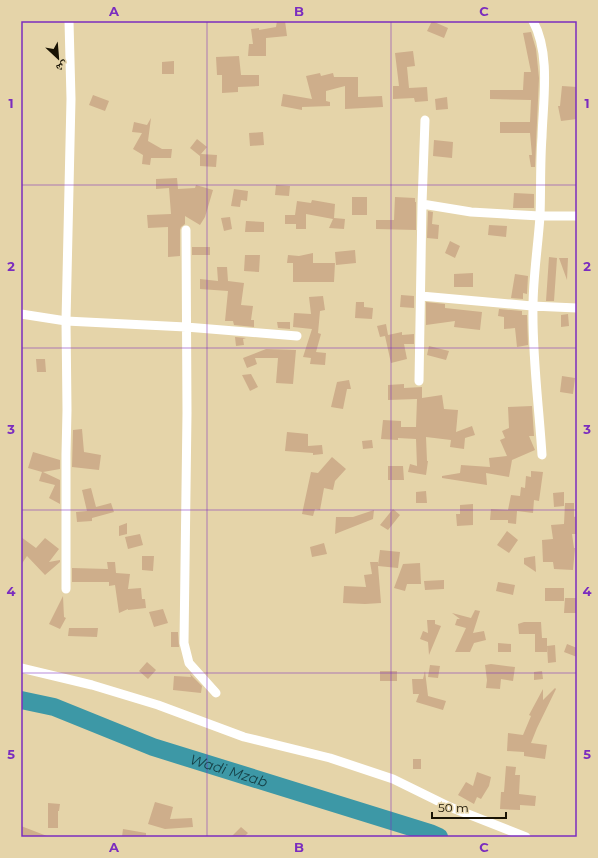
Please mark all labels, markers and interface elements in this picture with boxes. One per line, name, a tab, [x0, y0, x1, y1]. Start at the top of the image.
text: A	[108, 3, 120, 19]
text: B	[294, 3, 304, 19]
text: C	[479, 3, 489, 19]
north arrow	[38, 38, 78, 78]
text: ش	[53, 57, 71, 76]
text: 1	[8, 95, 14, 111]
text: 1	[584, 95, 590, 111]
text: 2	[7, 258, 15, 274]
text: 2	[583, 258, 591, 274]
text: 3	[6, 421, 15, 437]
text: 3	[582, 421, 591, 437]
text: 4	[7, 583, 16, 599]
text: 4	[583, 583, 592, 599]
text: 5	[7, 746, 15, 762]
text: 5	[583, 746, 591, 762]
water label: Wadi Mzab	[188, 750, 270, 791]
scale bar	[432, 794, 506, 820]
text: 50 m	[438, 800, 469, 815]
text: A	[108, 839, 120, 855]
text: B	[294, 839, 304, 855]
text: C	[479, 839, 489, 855]

